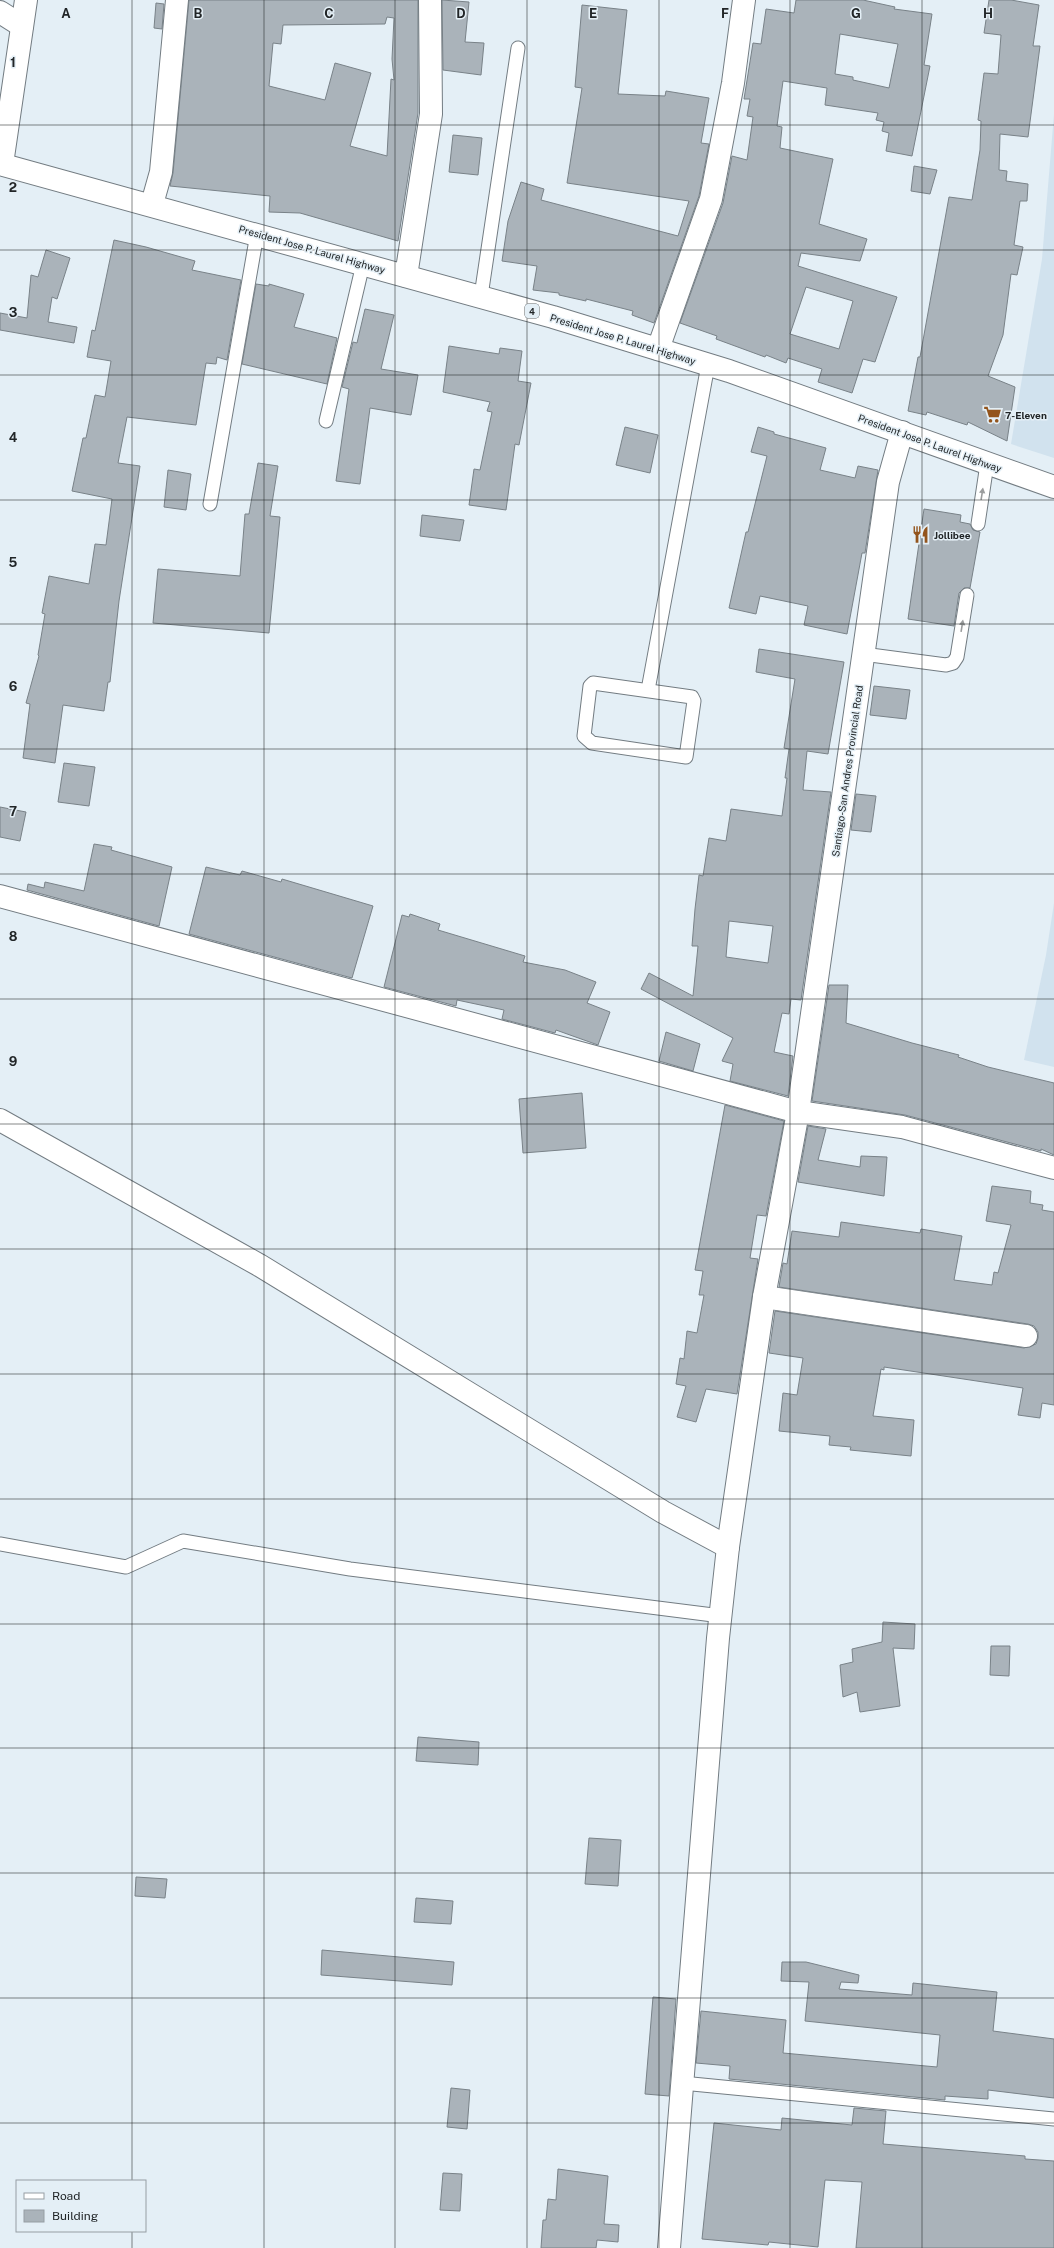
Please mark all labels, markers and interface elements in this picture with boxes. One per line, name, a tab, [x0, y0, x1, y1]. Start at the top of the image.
text: A	[61, 6, 71, 21]
text: B	[194, 6, 203, 21]
text: C	[324, 6, 334, 21]
text: D	[456, 6, 466, 21]
text: E	[589, 6, 597, 21]
text: F	[721, 6, 729, 21]
text: G	[851, 6, 861, 21]
text: H	[983, 6, 993, 21]
text: 1	[10, 55, 16, 70]
text: 2	[9, 180, 17, 195]
street label: President Jose P. Laurel Highway	[237, 222, 387, 276]
road number: 4	[525, 304, 539, 318]
text: 3	[9, 305, 18, 320]
street label: President Jose P. Laurel Highway	[549, 311, 698, 367]
supermarket icon: 7-Eleven	[982, 405, 1002, 425]
place label: 7-Eleven	[1005, 409, 1047, 421]
street label: President Jose P. Laurel Highway	[857, 411, 1004, 475]
text: 4	[9, 430, 18, 445]
one-way arrow	[979, 488, 985, 500]
restaurant icon: Jollibee	[911, 525, 931, 545]
place label: Jollibee	[934, 529, 971, 541]
text: 5	[9, 555, 18, 570]
one-way arrow	[959, 620, 965, 632]
text: 6	[9, 679, 18, 694]
street label: Santiago-San Andres Provincial Road	[829, 685, 865, 857]
text: 7	[9, 804, 17, 819]
text: 8	[9, 929, 18, 944]
text: 9	[9, 1054, 17, 1069]
legend	[16, 2180, 146, 2232]
text: Road	[52, 2189, 80, 2203]
text: Building	[52, 2209, 98, 2223]

